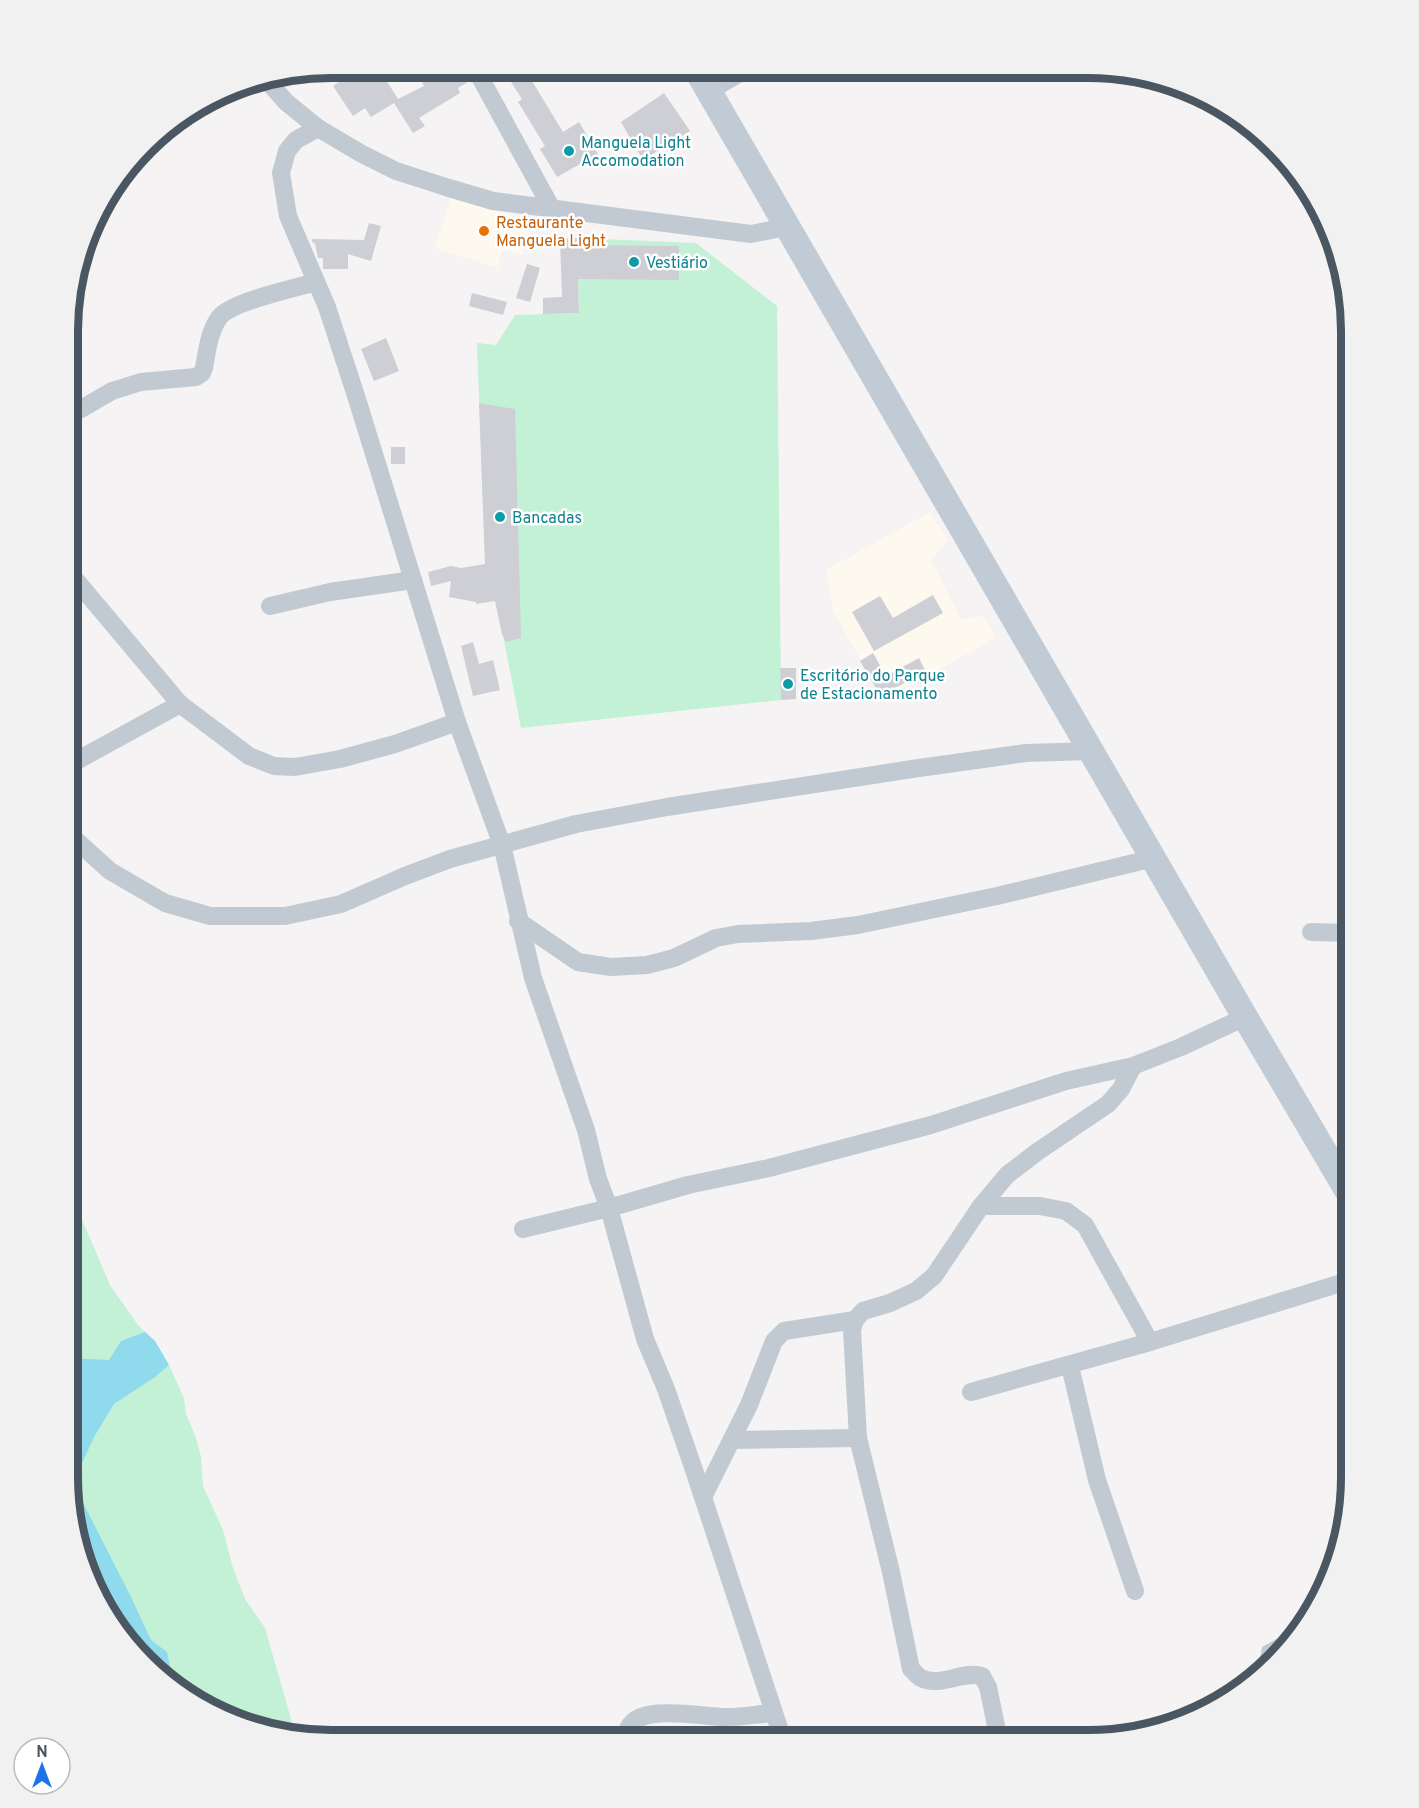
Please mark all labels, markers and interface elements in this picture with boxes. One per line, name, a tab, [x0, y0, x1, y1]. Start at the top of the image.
place label: Manguela Light Accomodation	[581, 134, 691, 172]
marker: Manguela Light Accomodation	[562, 144, 576, 158]
place label: Restaurante Manguela Light	[496, 214, 606, 252]
marker: Restaurante Manguela Light	[477, 224, 491, 238]
place label: Vestiário	[646, 254, 708, 274]
marker: Vestiário	[627, 255, 641, 269]
place label: Bancadas	[512, 509, 582, 529]
marker: Bancadas	[493, 510, 507, 524]
place label: Escritório do Parque de Estacionamento	[800, 667, 945, 705]
marker: Escritório do Parque de Estacionamento	[781, 677, 795, 691]
north arrow	[12, 1736, 72, 1796]
text: N	[36, 1743, 48, 1763]

